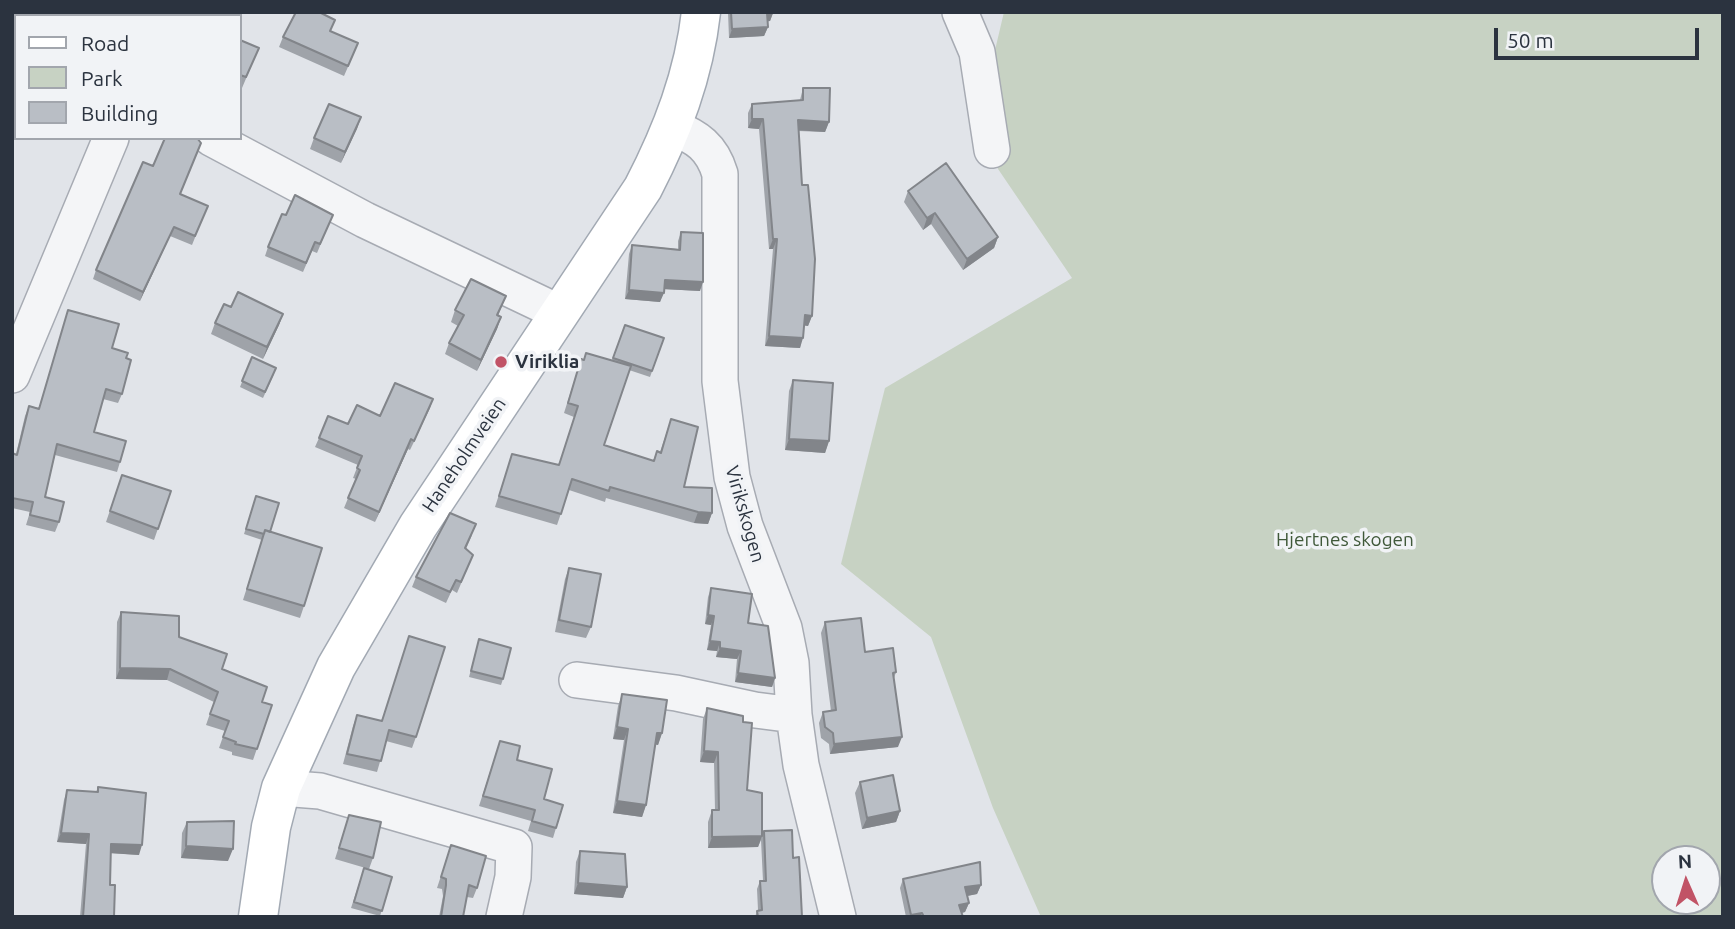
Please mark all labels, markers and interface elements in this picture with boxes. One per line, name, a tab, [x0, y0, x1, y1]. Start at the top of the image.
legend	[14, 14, 242, 140]
scale bar	[1497, 14, 1702, 58]
text: 50 m	[1507, 28, 1554, 52]
text: Road	[81, 31, 129, 55]
text: Park	[81, 66, 123, 90]
text: Building	[81, 101, 158, 125]
place label: Viriklia	[515, 351, 579, 373]
marker: Viriklia	[493, 354, 509, 370]
street label: Haneholmveien	[417, 393, 511, 517]
street label: Virikskogen	[720, 463, 770, 565]
park label: Hjertnes skogen	[1276, 529, 1414, 551]
north arrow	[1651, 845, 1721, 915]
text: N	[1677, 850, 1693, 872]

